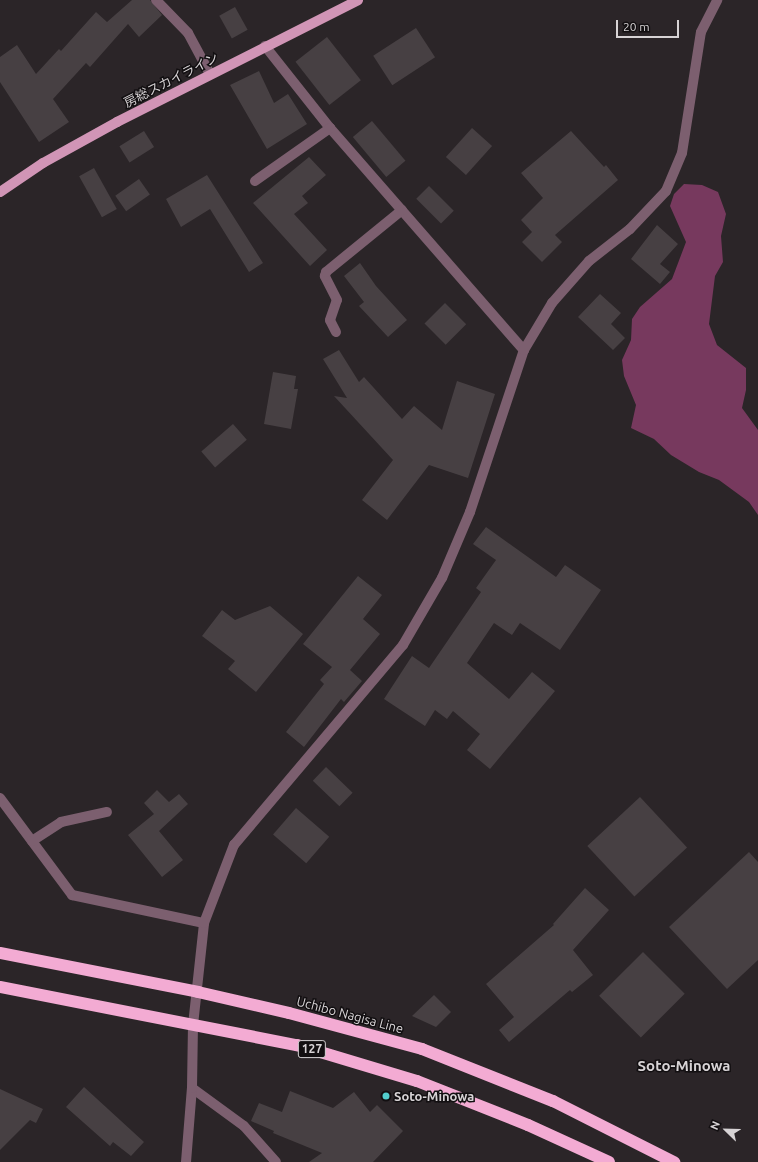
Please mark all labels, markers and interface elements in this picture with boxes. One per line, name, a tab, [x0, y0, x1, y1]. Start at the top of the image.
scale bar	[618, 12, 681, 38]
text: 20 m	[623, 20, 650, 33]
street label: 房総スカイライン	[121, 49, 221, 111]
street label: Uchibo Nagisa Line	[295, 993, 405, 1037]
road number: 127	[297, 1039, 327, 1059]
district label: Soto-Minowa	[638, 1057, 730, 1075]
place label: Soto-Minowa	[394, 1088, 474, 1104]
marker: Soto-Minowa	[381, 1091, 391, 1101]
north arrow	[706, 1110, 746, 1150]
text: N	[708, 1119, 722, 1131]

